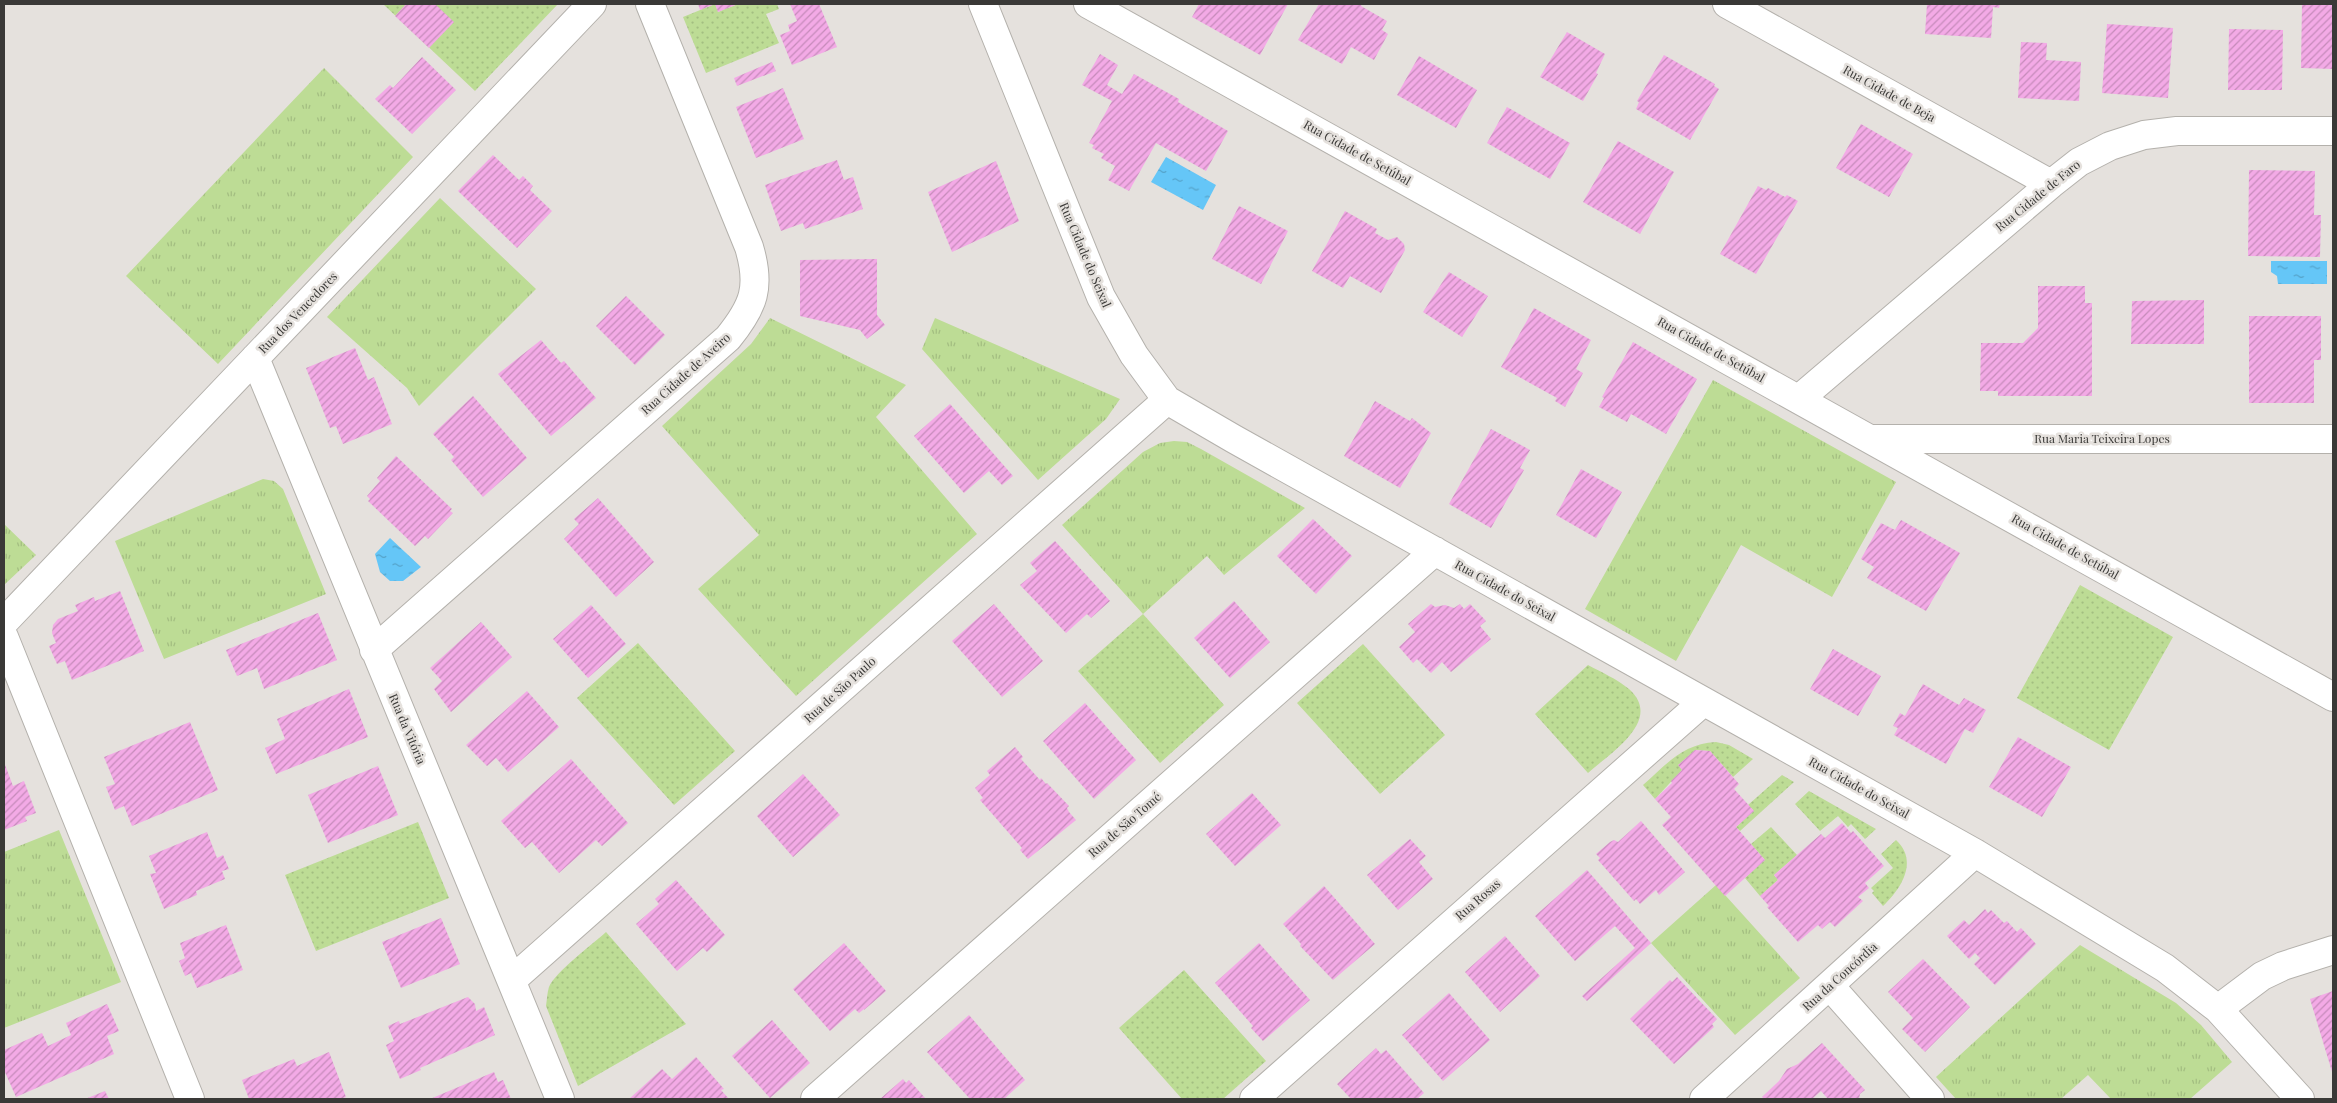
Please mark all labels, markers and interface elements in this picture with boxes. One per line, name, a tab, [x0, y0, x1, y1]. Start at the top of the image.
street label: Rua Cidade de Beja	[1841, 61, 1938, 125]
street label: Rua Cidade de Setúbal	[1301, 116, 1414, 189]
street label: Rua Cidade de Faro	[1992, 156, 2083, 234]
street label: Rua Cidade do Seixal	[1057, 200, 1115, 310]
street label: Rua dos Vencedores	[254, 268, 340, 356]
street label: Rua Cidade de Setúbal	[1655, 313, 1768, 386]
street label: Rua Cidade de Aveiro	[637, 329, 734, 418]
street label: Rua Maria Teixeira Lopes	[2034, 430, 2170, 446]
street label: Rua Cidade de Setúbal	[2009, 510, 2122, 583]
street label: Rua Cidade do Seixal	[1452, 556, 1559, 625]
street label: Rua de São Paulo	[800, 652, 879, 726]
street label: Rua da Vitória	[386, 691, 430, 766]
street label: Rua Cidade do Seixal	[1806, 753, 1913, 822]
street label: Rua de São Tomé	[1085, 788, 1164, 860]
street label: Rua Rosas	[1451, 875, 1503, 923]
street label: Rua da Concórdia	[1799, 938, 1880, 1014]

